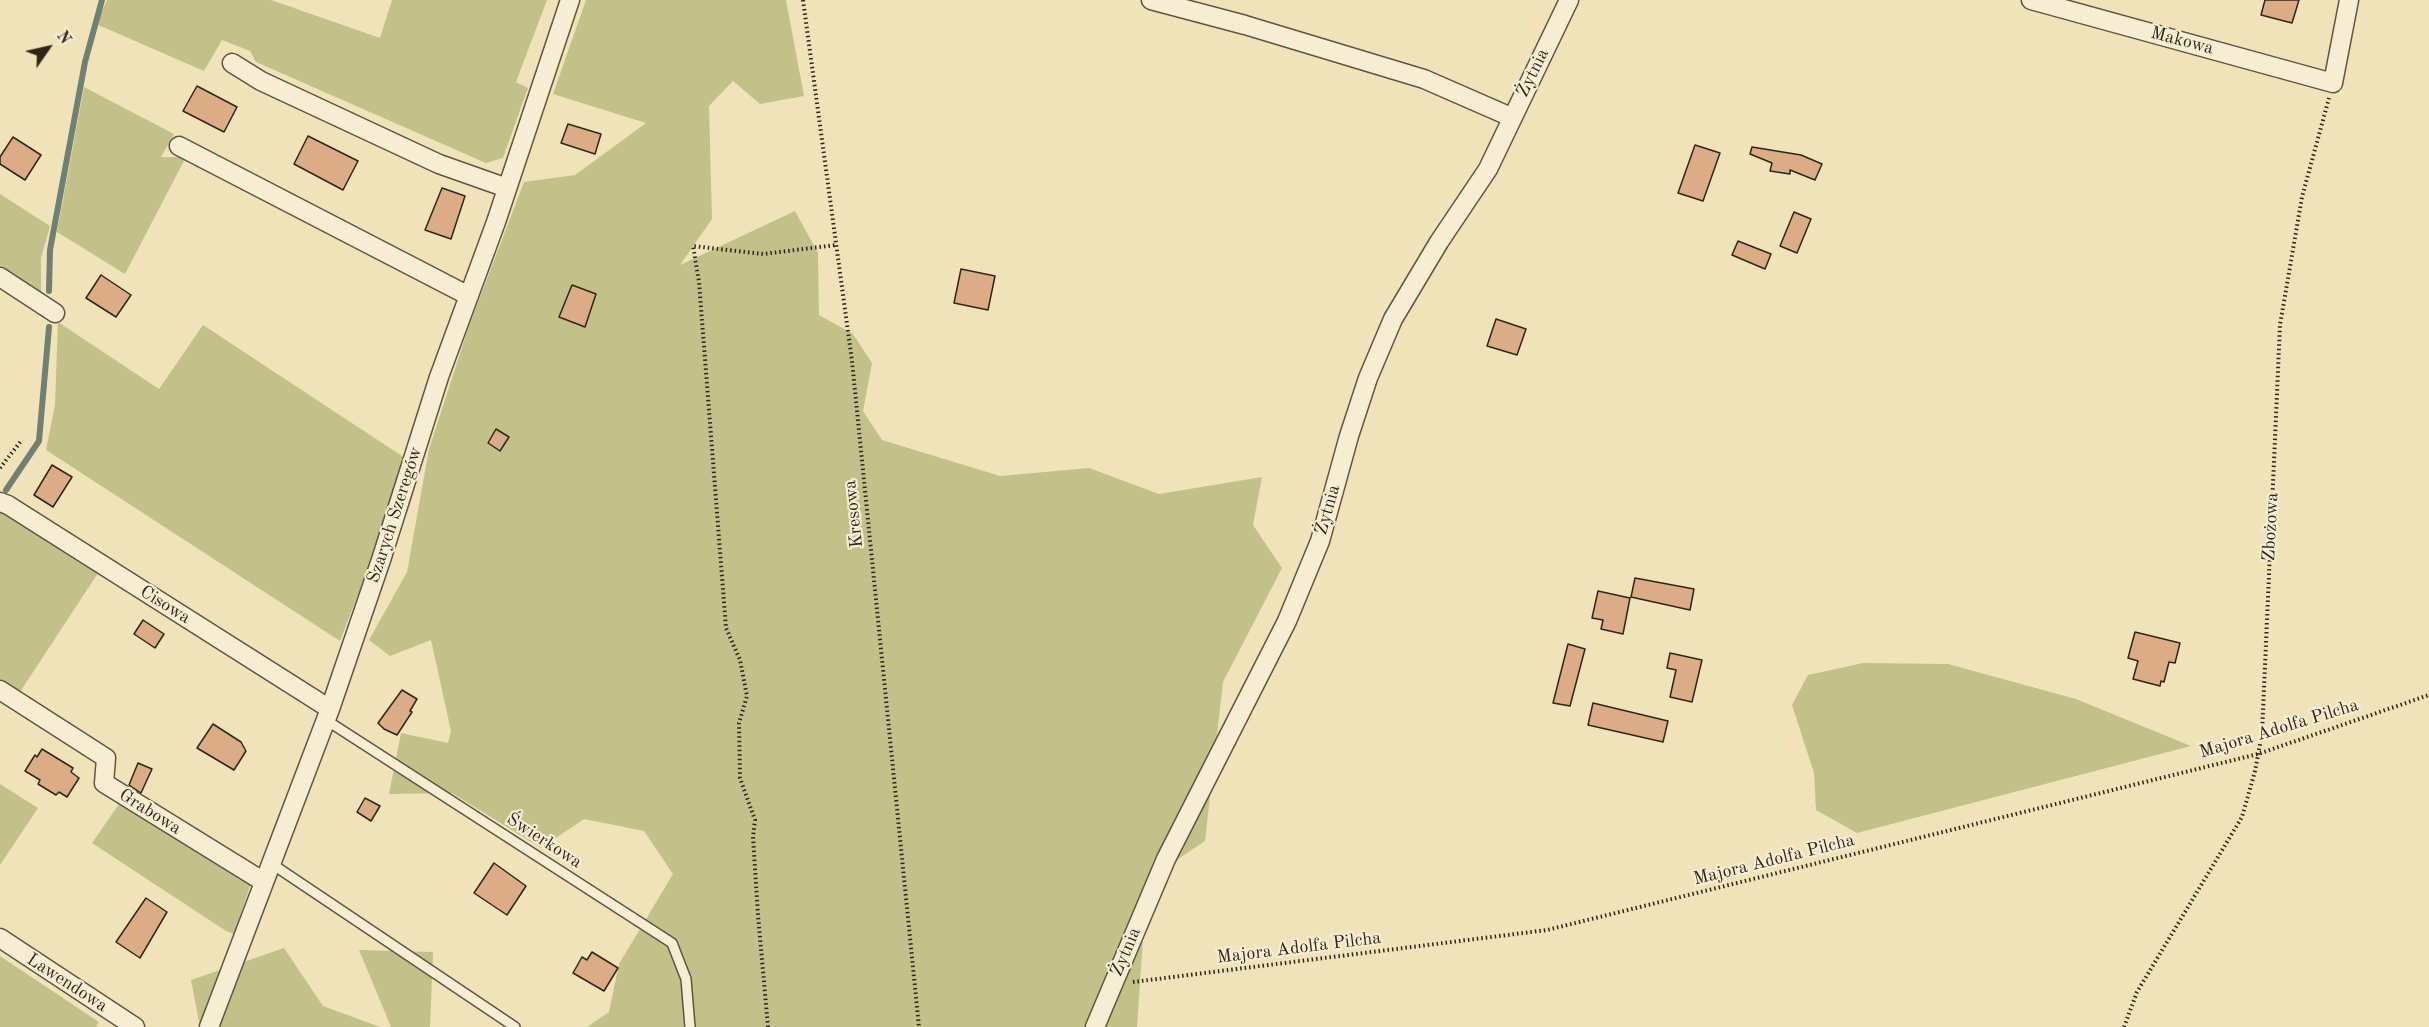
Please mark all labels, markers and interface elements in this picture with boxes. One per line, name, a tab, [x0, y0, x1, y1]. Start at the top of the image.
north arrow	[18, 18, 78, 78]
street label: Makowa	[2148, 22, 2216, 60]
text: N	[53, 28, 73, 47]
street label: Żytnia	[1512, 45, 1554, 101]
street label: Szarych Szeregów	[363, 444, 427, 586]
street label: Kresowa	[840, 479, 868, 549]
street label: Żytnia	[1311, 482, 1345, 538]
street label: Zbożowa	[2258, 492, 2284, 562]
street label: Cisowa	[136, 581, 194, 629]
street label: Majora Adolfa Pilcha	[2197, 695, 2361, 763]
street label: Grabowa	[115, 784, 185, 840]
street label: Świerkowa	[502, 809, 586, 873]
street label: Majora Adolfa Pilcha	[1691, 830, 1857, 890]
street label: Żytnia	[1106, 924, 1146, 980]
street label: Majora Adolfa Pilcha	[1216, 927, 1382, 969]
street label: Lawendowa	[23, 949, 111, 1017]

